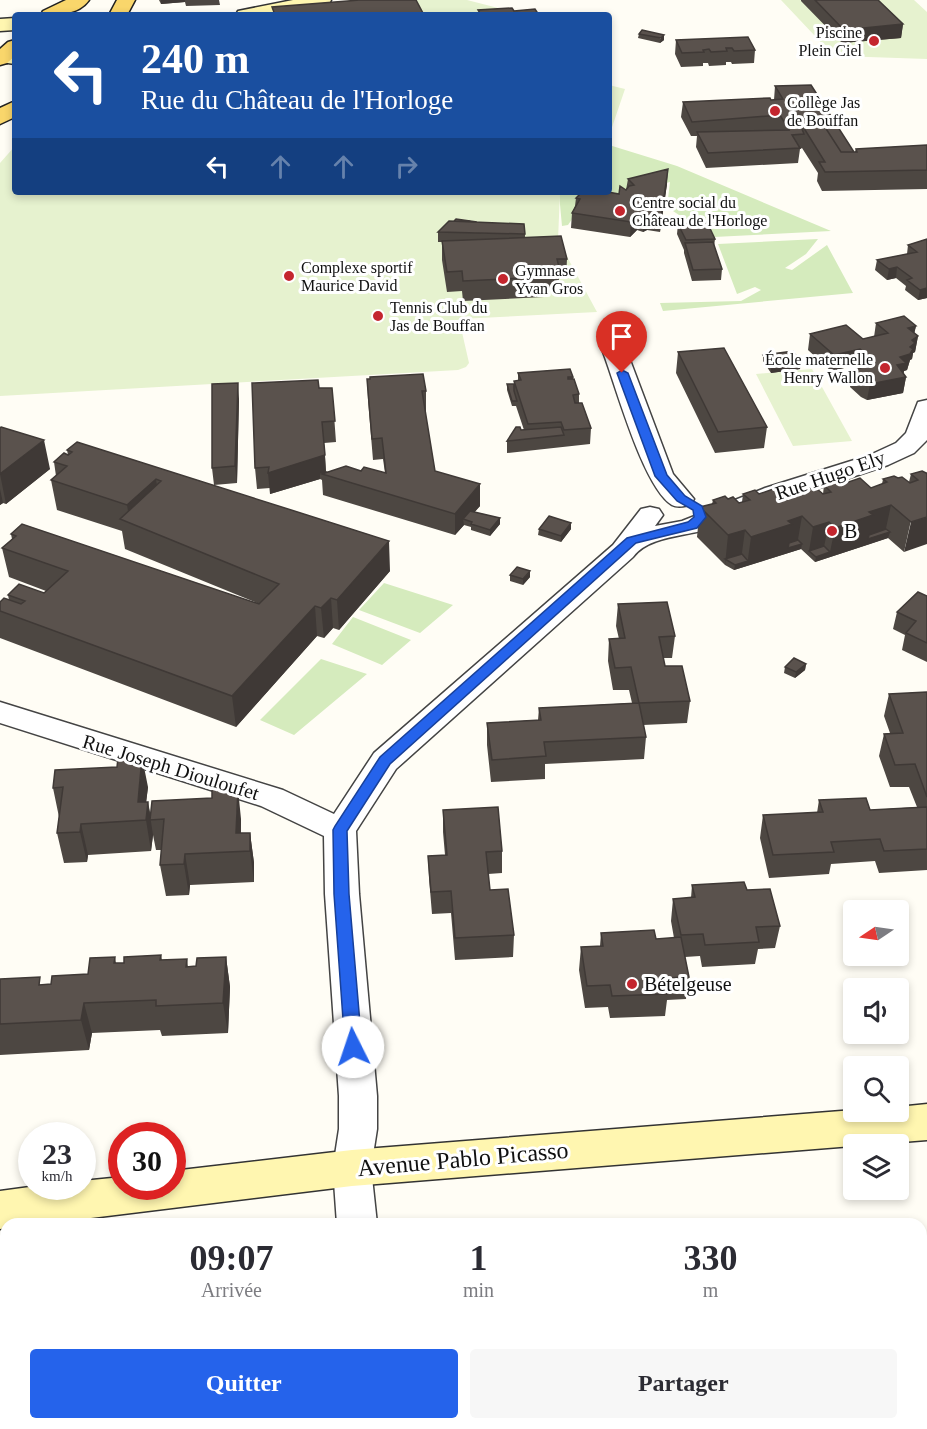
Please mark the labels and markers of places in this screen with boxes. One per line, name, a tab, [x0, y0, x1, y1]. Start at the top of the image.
place label: Piscine Plein Ciel	[798, 24, 863, 59]
marker: Piscine Plein Ciel	[867, 34, 881, 48]
place label: Collège Jas de Bouffan	[787, 94, 860, 129]
marker: Collège Jas de Bouffan	[768, 104, 782, 118]
place label: Centre social du Château de l'Horloge	[632, 194, 767, 230]
marker: Centre social du Château de l'Horloge	[613, 204, 627, 218]
place label: Complexe sportif Maurice David	[301, 259, 413, 294]
place label: Gymnase Yvan Gros	[515, 262, 583, 297]
marker: Complexe sportif Maurice David	[282, 269, 296, 283]
marker: Gymnase Yvan Gros	[496, 272, 510, 286]
place label: Tennis Club du Jas de Bouffan	[390, 299, 488, 334]
marker: Tennis Club du Jas de Bouffan	[371, 309, 385, 323]
pin	[596, 311, 647, 373]
place label: École maternelle Henry Wallon	[765, 350, 873, 387]
marker: École maternelle Henry Wallon	[878, 361, 892, 375]
place label: B	[844, 520, 857, 542]
marker: B	[825, 524, 839, 538]
place label: Bételgeuse	[644, 973, 732, 996]
marker: Bételgeuse	[625, 977, 639, 991]

